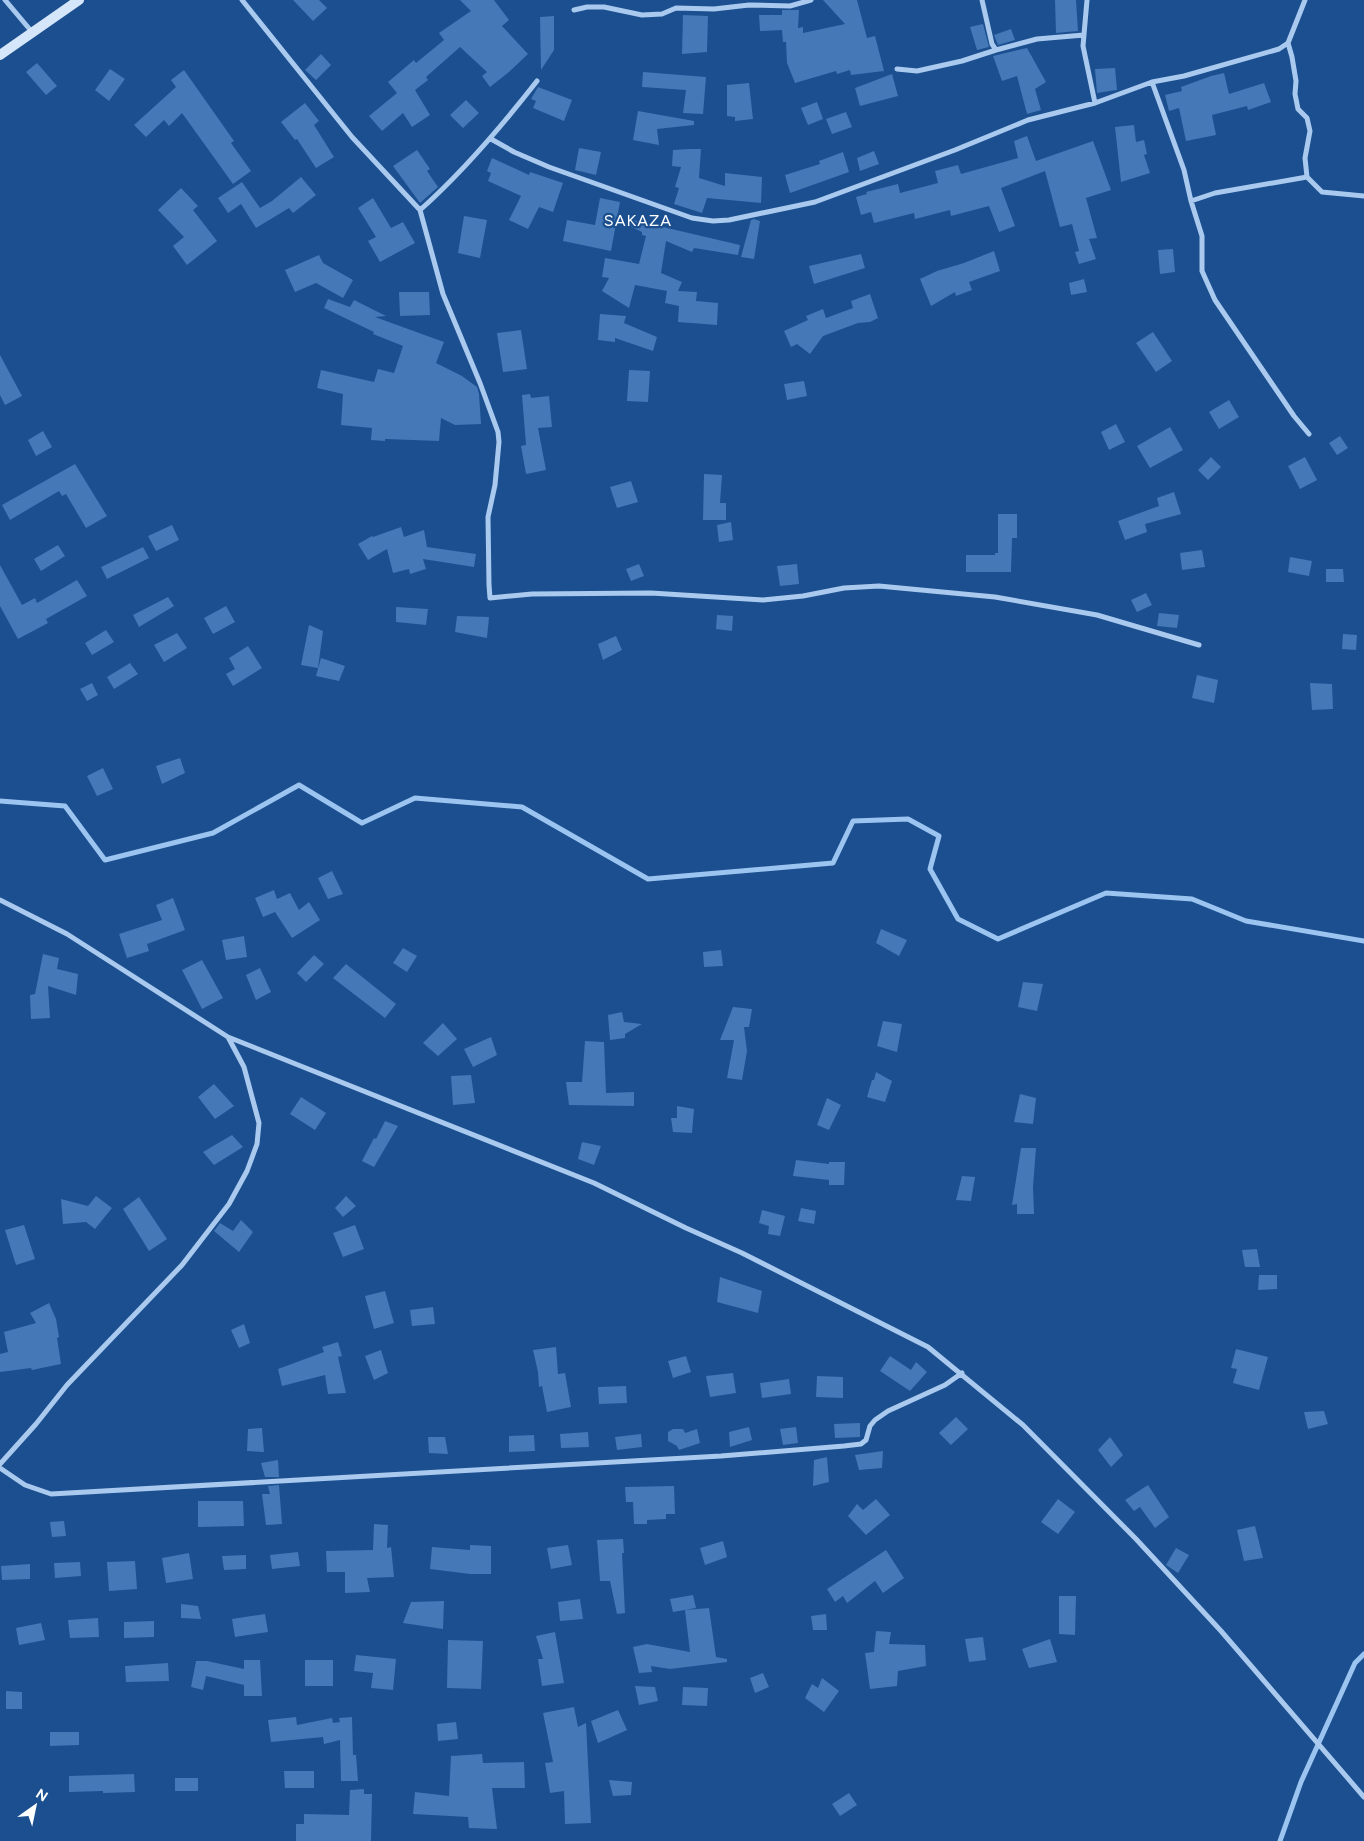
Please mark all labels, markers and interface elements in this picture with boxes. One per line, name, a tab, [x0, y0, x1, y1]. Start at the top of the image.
district label: SAKAZA	[604, 211, 672, 230]
north arrow	[10, 1781, 60, 1831]
text: N	[33, 1785, 51, 1806]

